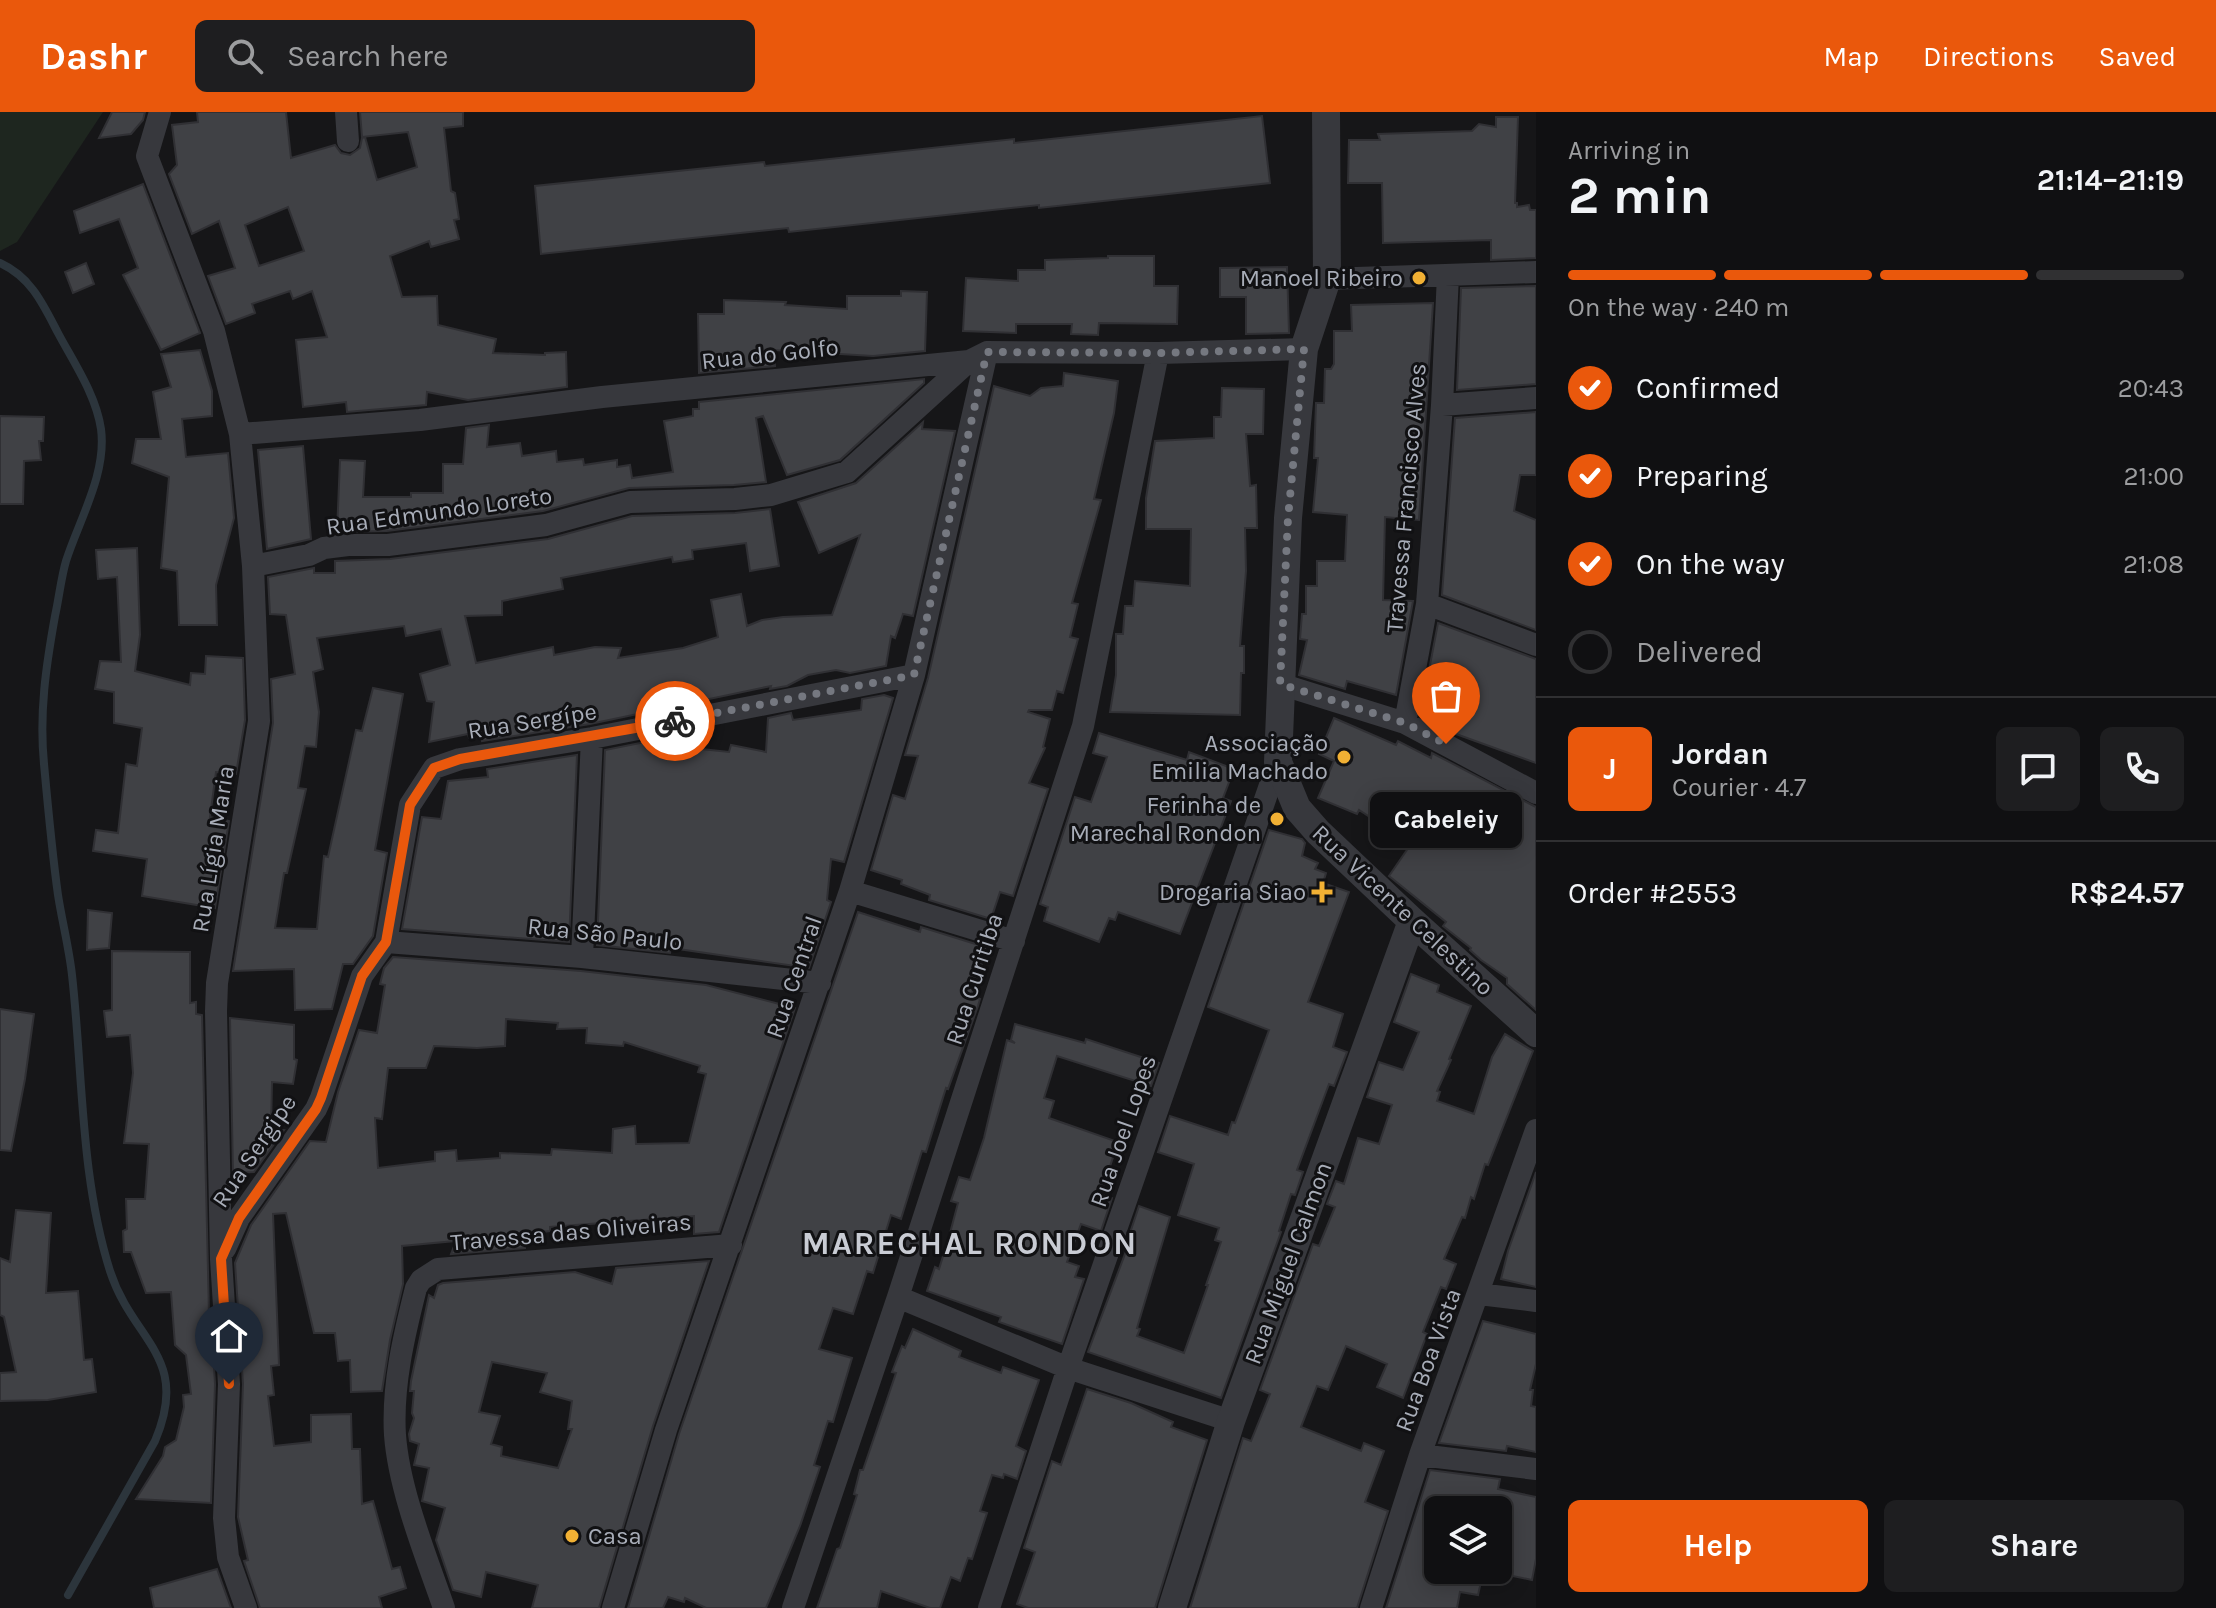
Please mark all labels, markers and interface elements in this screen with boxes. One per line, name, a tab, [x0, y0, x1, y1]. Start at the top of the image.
search box	[195, 20, 755, 92]
text: Dashr	[40, 34, 147, 79]
icon: search	[223, 34, 267, 78]
text: Search here	[287, 38, 448, 74]
text: Map	[1824, 40, 1879, 73]
text: Directions	[1923, 40, 2055, 73]
text: Saved	[2099, 40, 2176, 73]
text: Arriving in	[1568, 135, 1690, 166]
text: 21:14–21:19	[2037, 162, 2184, 198]
text: 2 min	[1568, 165, 1711, 226]
place label: Manoel Ribeiro	[1240, 264, 1403, 292]
marker: Manoel Ribeiro	[1410, 269, 1428, 287]
text: On the way · 240 m	[1568, 292, 1789, 323]
street label: Rua do Golfo	[700, 333, 840, 375]
street label: Travessa Francisco Alves	[1380, 362, 1432, 634]
icon: check	[1568, 366, 1612, 410]
text: Confirmed	[1636, 370, 1780, 406]
text: 20:43	[2118, 373, 2184, 404]
icon: check	[1568, 454, 1612, 498]
text: Preparing	[1636, 458, 1768, 494]
text: 21:00	[2123, 461, 2184, 492]
street label: Rua Edmundo Loreto	[324, 481, 554, 541]
icon: check	[1568, 542, 1612, 586]
text: On the way	[1636, 546, 1785, 582]
text: 21:08	[2123, 549, 2184, 580]
text: Delivered	[1636, 634, 1763, 670]
pin	[1412, 662, 1480, 744]
icon: bag	[1424, 674, 1468, 718]
courier	[635, 681, 715, 761]
street label: Rua Sergípe	[465, 697, 599, 745]
icon: bike	[653, 699, 697, 743]
button: chat	[1996, 727, 2080, 811]
button: phone	[2100, 727, 2184, 811]
place label: Associação Emilia Machado	[1151, 729, 1328, 785]
text: Jordan	[1672, 736, 1769, 772]
marker: Associação Emilia Machado	[1335, 748, 1353, 766]
text: J	[1603, 751, 1617, 787]
street label: Rua Lígia Maria	[186, 763, 240, 935]
text: Courier · 4.7	[1672, 772, 1806, 803]
place label: Ferinha de Marechal Rondon	[1070, 791, 1261, 847]
callout: Cabeleiy	[1370, 792, 1522, 848]
text: Cabeleiy	[1394, 804, 1498, 835]
marker: Ferinha de Marechal Rondon	[1268, 810, 1286, 828]
street label: Rua Vicente Celestino	[1307, 819, 1499, 1001]
text: Order #2553	[1568, 875, 1737, 911]
text: R$24.57	[2069, 875, 2184, 911]
place label: Drogaria Siao	[1159, 878, 1306, 906]
marker: Drogaria Siao	[1313, 883, 1331, 901]
street label: Rua Curitiba	[940, 910, 1008, 1048]
street label: Rua São Paulo	[526, 912, 684, 956]
street label: Rua Central	[760, 912, 828, 1042]
street label: Rua Joel Lopes	[1084, 1051, 1162, 1211]
street label: Rua Sergipe	[206, 1089, 302, 1213]
street label: Rua Miguel Calmon	[1238, 1158, 1338, 1368]
street label: Travessa das Oliveiras	[449, 1208, 693, 1256]
district label: MARECHAL RONDON	[802, 1225, 1138, 1262]
street label: Rua Boa Vista	[1389, 1284, 1467, 1436]
pin	[195, 1302, 263, 1384]
icon: home	[207, 1314, 251, 1358]
map controls	[1424, 1496, 1512, 1584]
button: layers	[1424, 1496, 1512, 1584]
button: Help	[1568, 1500, 1868, 1592]
button: Share	[1884, 1500, 2184, 1592]
place label: Casa	[588, 1522, 642, 1550]
marker: Casa	[563, 1527, 581, 1545]

